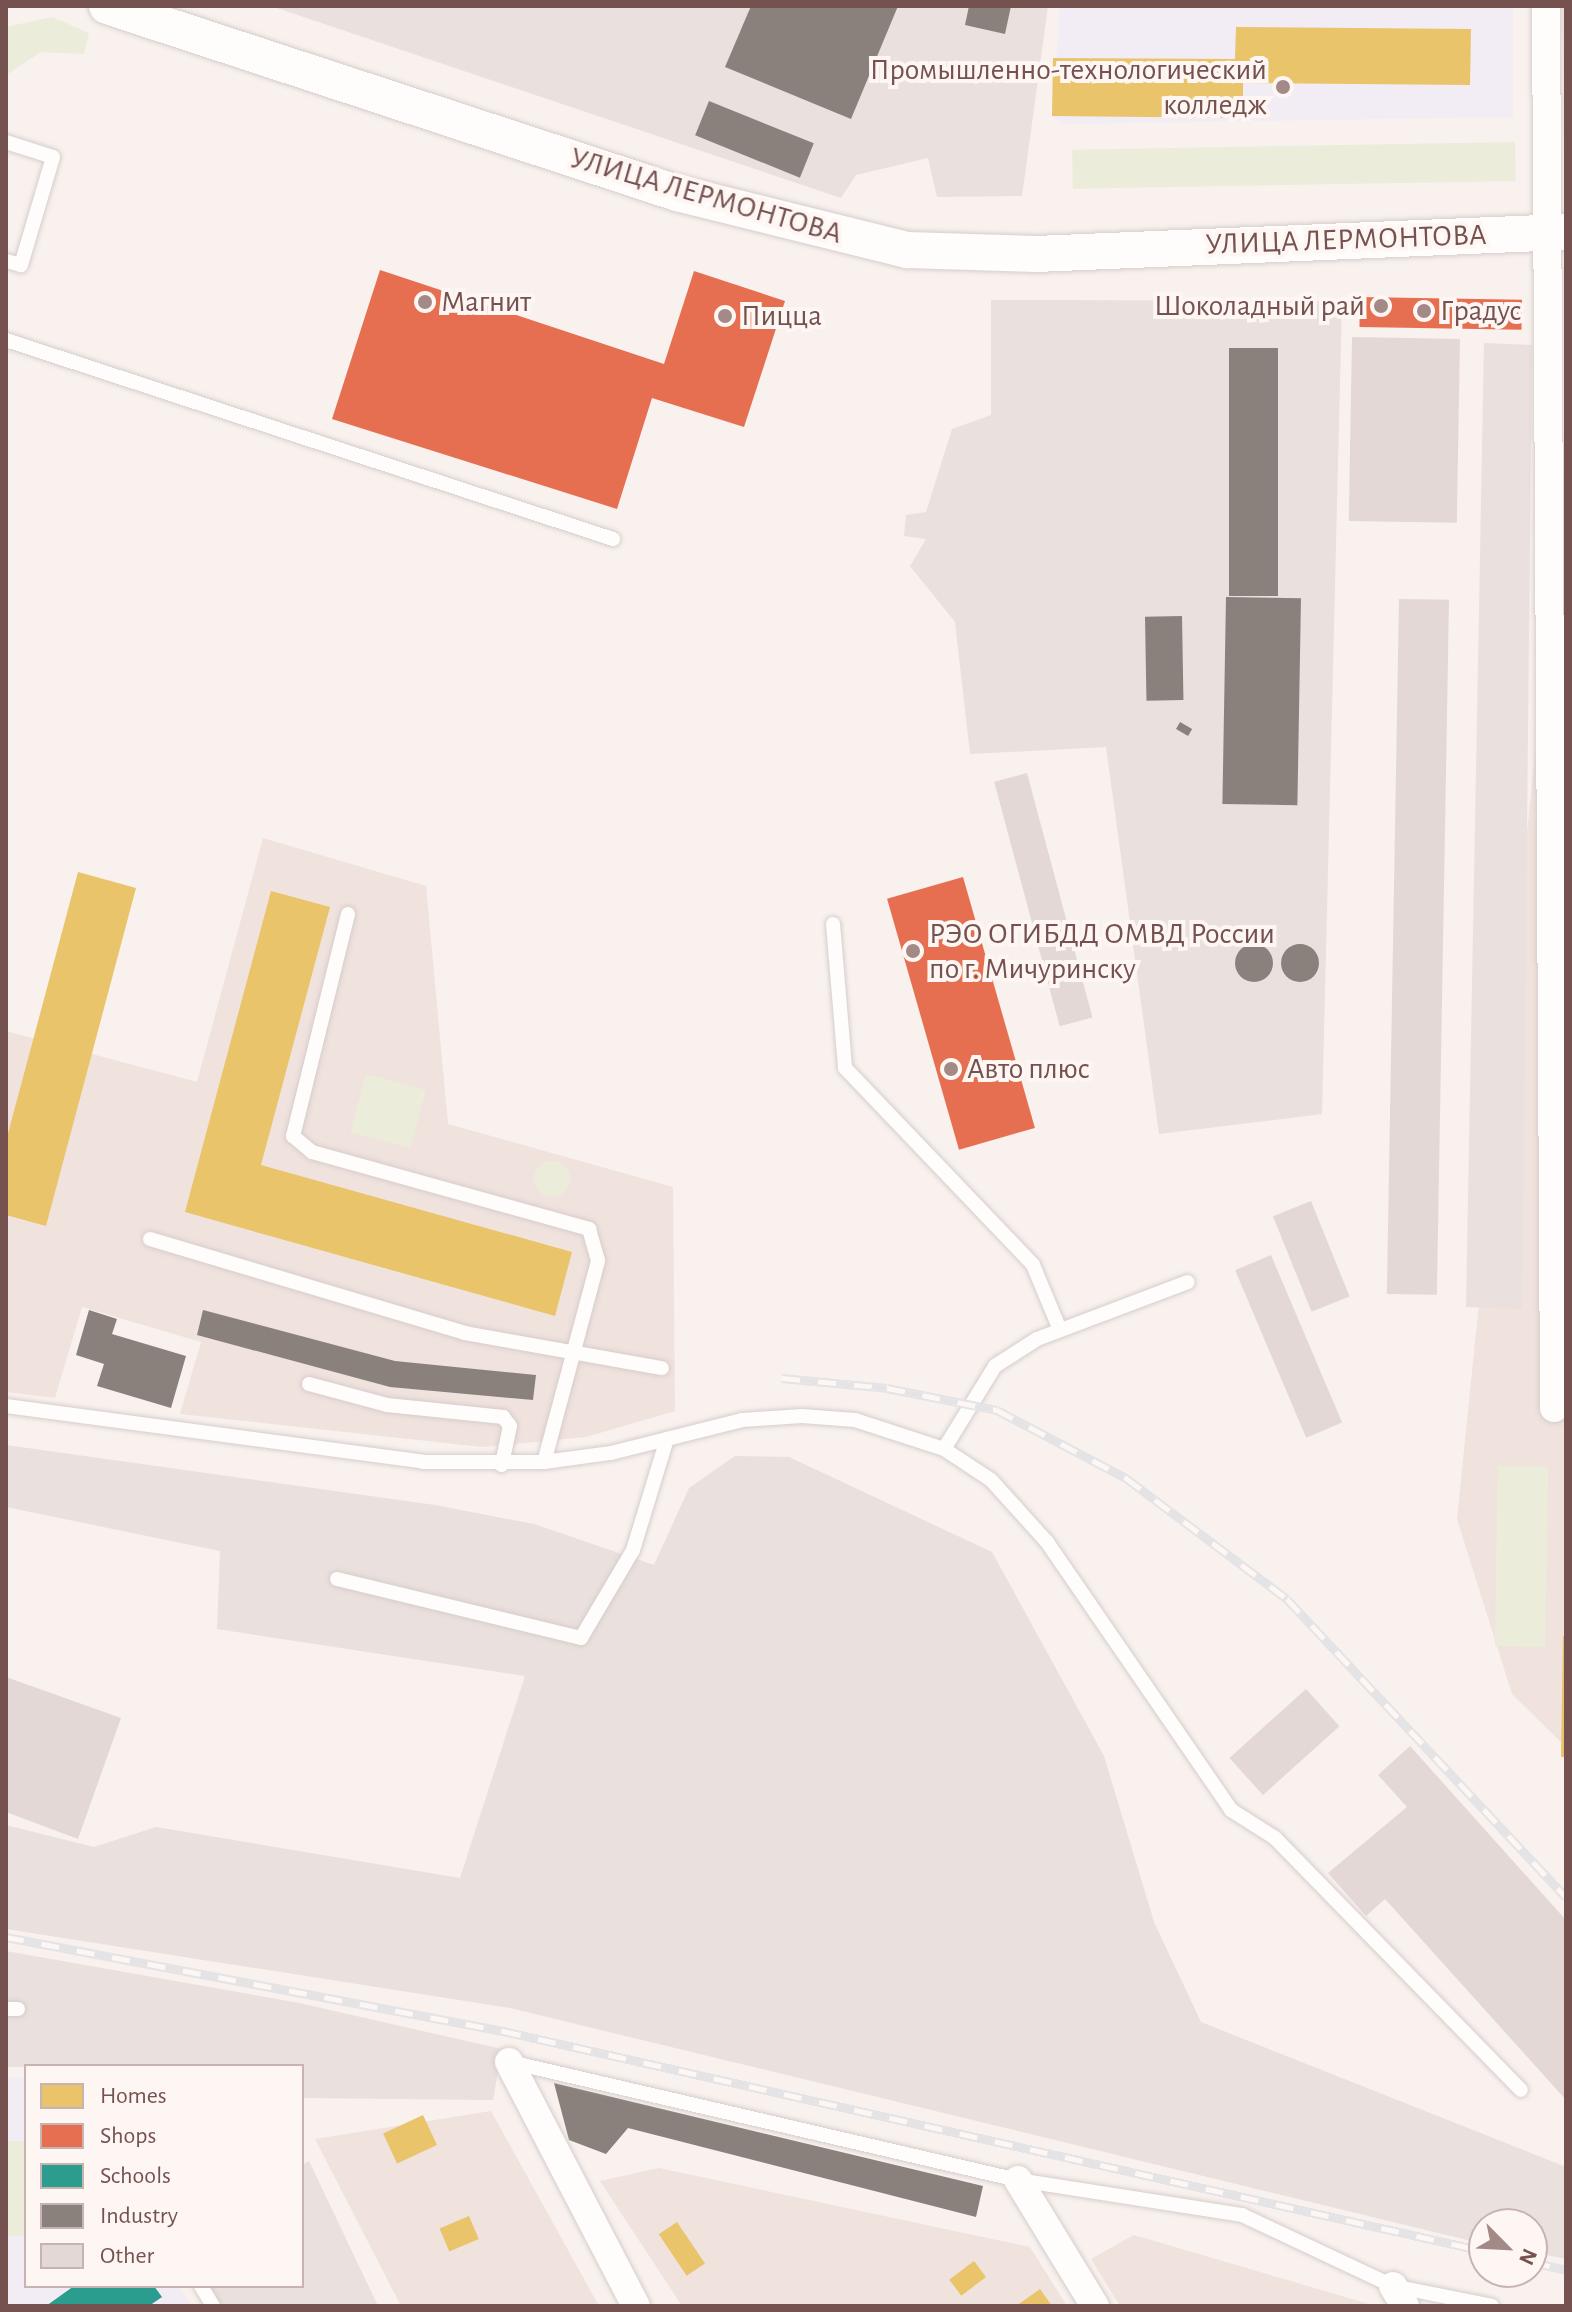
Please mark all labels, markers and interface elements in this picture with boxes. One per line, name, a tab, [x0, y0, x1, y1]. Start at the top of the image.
place label: Промышленно-технологический колледж	[870, 52, 1267, 122]
marker: Промышленно-технологический колледж	[1274, 78, 1292, 96]
street label: УЛИЦА ЛЕРМОНТОВА	[566, 140, 846, 252]
street label: УЛИЦА ЛЕРМОНТОВА	[1205, 217, 1487, 263]
place label: Магнит	[441, 284, 531, 320]
place label: Шоколадный рай	[1154, 288, 1365, 324]
marker: Магнит	[416, 293, 434, 311]
place label: Градус	[1440, 293, 1522, 329]
marker: Шоколадный рай	[1372, 297, 1390, 315]
place label: Пицца	[741, 298, 822, 334]
marker: Градус	[1415, 302, 1433, 320]
marker: Пицца	[716, 307, 734, 325]
place label: РЭО ОГИБДД ОМВД России по г. Мичуринску	[929, 916, 1275, 986]
marker: РЭО ОГИБДД ОМВД России по г. Мичуринску	[904, 942, 922, 960]
place label: Авто плюс	[967, 1051, 1090, 1087]
marker: Авто плюс	[942, 1060, 960, 1078]
legend	[24, 2064, 304, 2288]
text: Homes	[100, 2084, 167, 2108]
text: Shops	[100, 2124, 156, 2148]
text: Schools	[100, 2164, 171, 2188]
text: Industry	[100, 2204, 178, 2228]
north arrow	[1468, 2208, 1548, 2288]
text: Other	[100, 2244, 154, 2268]
text: N	[1515, 2245, 1541, 2268]

